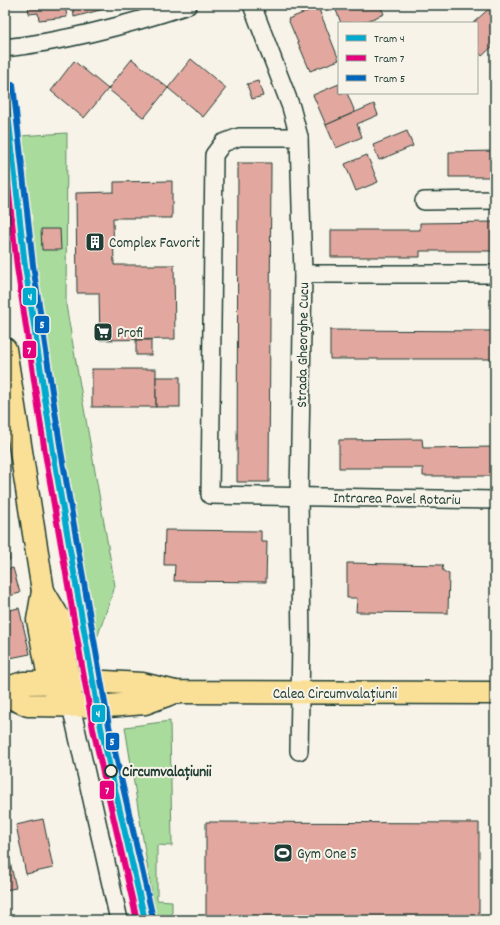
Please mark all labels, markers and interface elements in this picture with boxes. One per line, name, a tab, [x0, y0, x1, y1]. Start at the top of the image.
legend	[338, 22, 478, 94]
text: Tram 4	[374, 31, 405, 48]
text: Tram 7	[374, 51, 405, 68]
text: Tram 5	[374, 71, 405, 88]
building icon: Complex Favorit	[84, 231, 106, 253]
place label: Complex Favorit	[109, 233, 200, 255]
street label: Strada Gheorghe Cucu	[292, 282, 316, 408]
line badge: 4	[22, 287, 37, 306]
text: 4	[28, 290, 32, 306]
line badge: 5	[34, 315, 50, 334]
text: 5	[39, 318, 45, 334]
supermarket icon: Profi	[92, 321, 114, 343]
place label: Profi	[117, 323, 143, 345]
line badge: 7	[22, 340, 37, 359]
text: 7	[27, 344, 32, 360]
street label: Intrarea Pavel Rotariu	[333, 488, 461, 512]
street label: Calea Circumvalațiunii	[273, 684, 398, 706]
line badge: 4	[91, 704, 106, 723]
text: 4	[96, 707, 100, 723]
line badge: 5	[105, 732, 120, 751]
text: 5	[109, 735, 115, 751]
place label: Circumvalațiunii	[122, 762, 212, 784]
marker: Circumvalațiunii	[104, 764, 118, 778]
line badge: 7	[99, 780, 115, 800]
text: 7	[105, 784, 110, 800]
sports icon: Gym One 5	[272, 842, 294, 864]
place label: Gym One 5	[297, 844, 357, 866]

